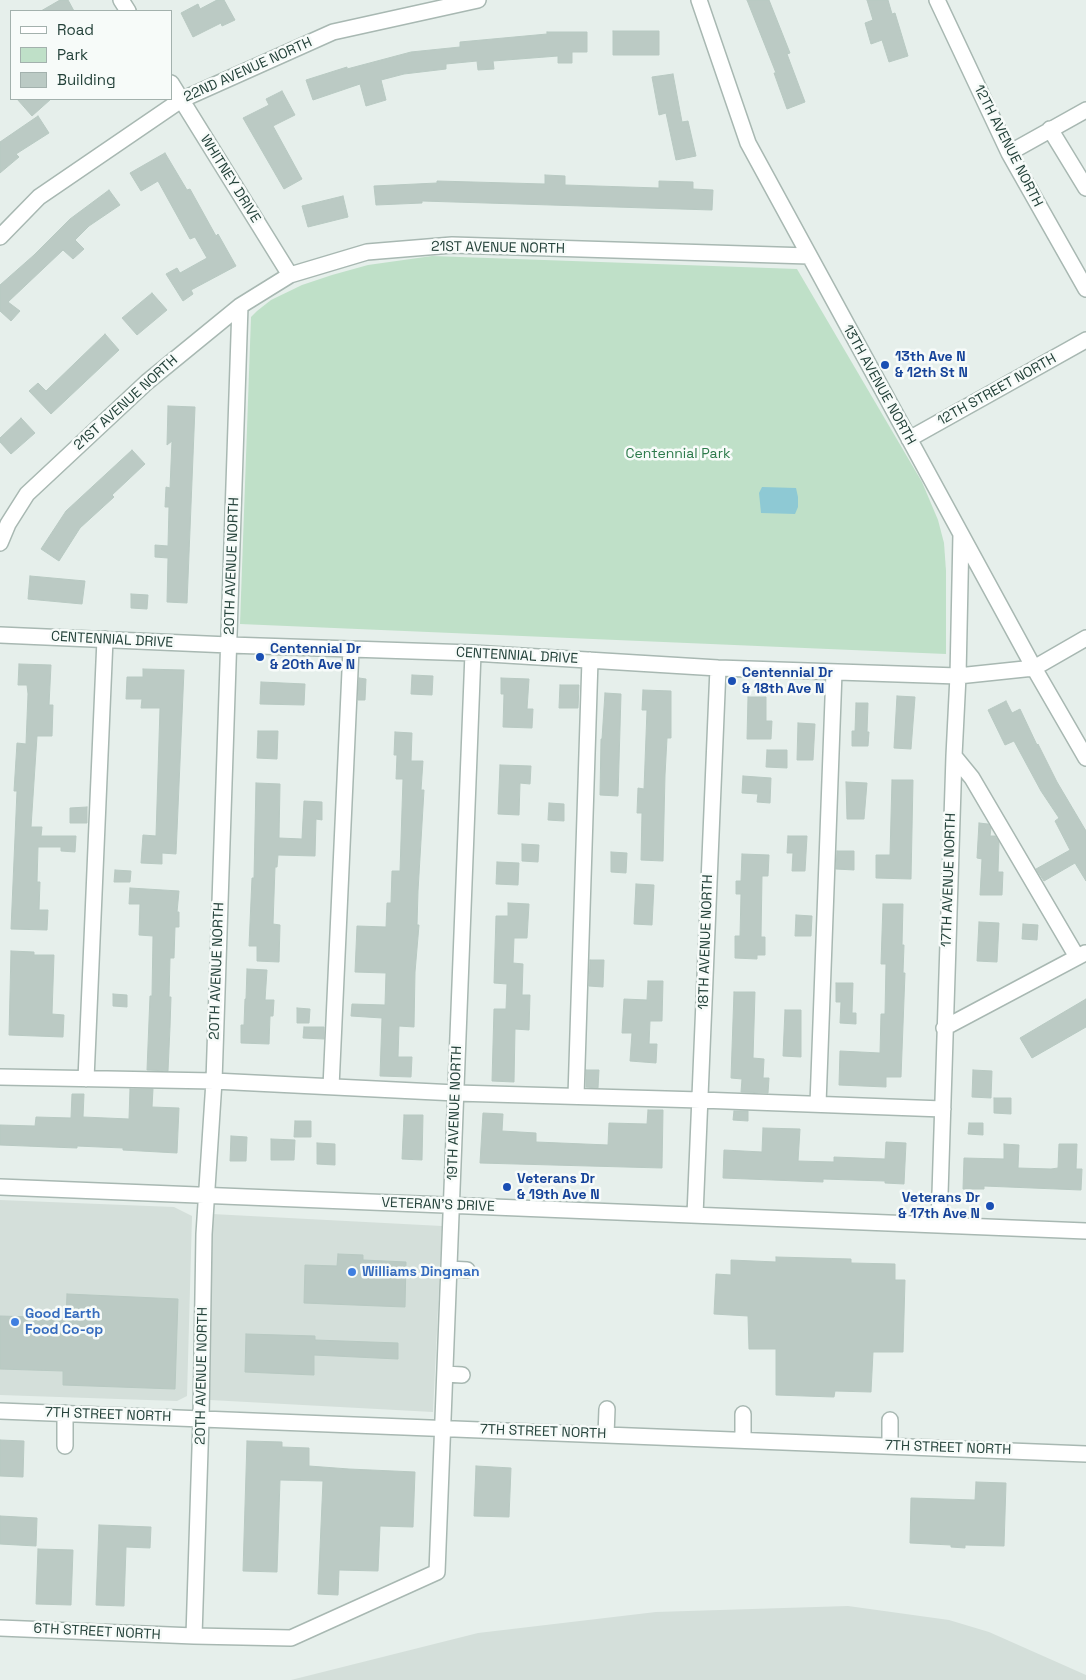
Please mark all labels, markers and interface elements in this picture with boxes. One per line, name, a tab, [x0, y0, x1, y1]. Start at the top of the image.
legend	[10, 10, 172, 100]
text: Road	[57, 20, 94, 39]
street label: 22ND AVENUE NORTH	[181, 34, 315, 106]
text: Park	[57, 45, 88, 64]
text: Building	[57, 70, 116, 89]
street label: 12TH AVENUE NORTH	[970, 82, 1046, 210]
street label: WHITNEY DRIVE	[196, 132, 264, 226]
street label: 21ST AVENUE NORTH	[431, 238, 565, 258]
street label: 13TH AVENUE NORTH	[839, 322, 919, 448]
place label: 13th Ave N & 12th St N	[895, 349, 968, 382]
street label: 12TH STREET NORTH	[935, 350, 1059, 430]
street label: 21ST AVENUE NORTH	[71, 352, 181, 454]
marker: 13th Ave N & 12th St N	[879, 359, 891, 371]
park label: Centennial Park	[626, 446, 730, 462]
street label: 20TH AVENUE NORTH	[221, 497, 243, 635]
street label: CENTENNIAL DRIVE	[50, 628, 174, 652]
place label: Centennial Dr & 20th Ave N	[270, 641, 361, 674]
street label: CENTENNIAL DRIVE	[455, 644, 579, 668]
marker: Centennial Dr & 20th Ave N	[254, 651, 266, 663]
place label: Centennial Dr & 18th Ave N	[742, 665, 833, 698]
marker: Centennial Dr & 18th Ave N	[726, 675, 738, 687]
street label: 17TH AVENUE NORTH	[938, 813, 960, 947]
street label: 18TH AVENUE NORTH	[695, 874, 717, 1010]
street label: 20TH AVENUE NORTH	[206, 902, 228, 1040]
street label: 19TH AVENUE NORTH	[444, 1045, 466, 1181]
place label: Veterans Dr & 19th Ave N	[517, 1171, 600, 1204]
marker: Veterans Dr & 19th Ave N	[501, 1181, 513, 1193]
place label: Veterans Dr & 17th Ave N	[898, 1190, 980, 1222]
street label: VETERAN'S DRIVE	[381, 1195, 495, 1215]
marker: Veterans Dr & 17th Ave N	[984, 1200, 996, 1212]
place label: Williams Dingman	[362, 1264, 480, 1280]
marker: Williams Dingman	[346, 1266, 358, 1278]
place label: Good Earth Food Co-op	[25, 1306, 103, 1338]
street label: 20TH AVENUE NORTH	[192, 1307, 212, 1445]
marker: Good Earth Food Co-op	[9, 1316, 21, 1328]
street label: 7TH STREET NORTH	[44, 1404, 172, 1426]
street label: 7TH STREET NORTH	[479, 1421, 607, 1443]
street label: 7TH STREET NORTH	[884, 1437, 1012, 1459]
street label: 6TH STREET NORTH	[33, 1620, 161, 1644]

